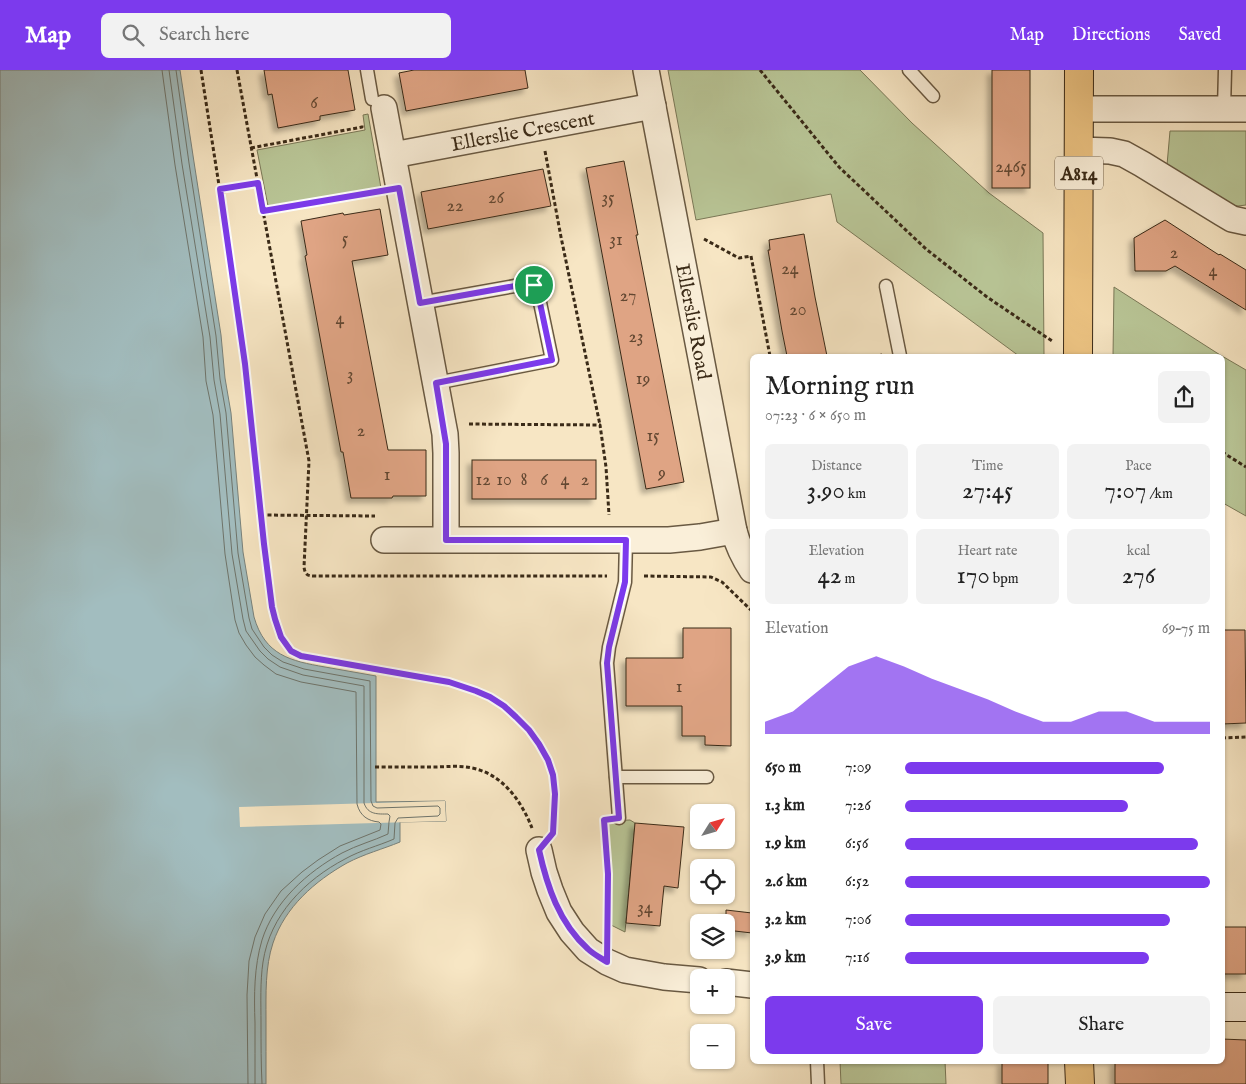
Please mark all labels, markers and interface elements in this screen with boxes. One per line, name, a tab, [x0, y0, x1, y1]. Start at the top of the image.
search box	[101, 13, 451, 58]
text: Map	[25, 20, 71, 51]
icon: search	[119, 21, 147, 49]
text: Search here	[159, 23, 250, 47]
text: Map	[1010, 24, 1044, 47]
text: Directions	[1072, 24, 1150, 47]
text: Saved	[1178, 24, 1221, 47]
house number: 6	[310, 92, 318, 115]
street label: Ellerslie Crescent	[449, 106, 597, 158]
house number: 2465	[995, 156, 1027, 179]
road number: A814	[1055, 156, 1103, 190]
house number: 26	[488, 187, 504, 210]
house number: 35	[601, 187, 615, 210]
house number: 22	[447, 195, 463, 218]
house number: 5	[342, 228, 349, 251]
house number: 31	[609, 229, 623, 252]
house number: 2	[1170, 242, 1178, 265]
house number: 24	[781, 258, 799, 281]
house number: 4	[1209, 260, 1218, 283]
street label: Ellerslie Road	[669, 262, 716, 382]
pin	[513, 264, 555, 306]
icon: arrive	[520, 271, 548, 299]
house number: 27	[620, 285, 636, 308]
house number: 20	[789, 299, 807, 322]
house number: 4	[336, 308, 345, 331]
house number: 23	[628, 326, 644, 349]
house number: 3	[347, 364, 353, 387]
house number: 19	[636, 368, 650, 391]
text: Morning run	[765, 369, 915, 404]
button: share	[1158, 371, 1210, 423]
text: 07:23 · 6 × 650 m	[765, 406, 866, 426]
house number: 2	[357, 420, 365, 443]
house number: 15	[646, 425, 660, 448]
text: Distance	[811, 457, 862, 475]
text: Time	[972, 457, 1003, 475]
text: Pace	[1125, 457, 1152, 475]
house number: 9	[657, 462, 666, 485]
house number: 1	[384, 464, 390, 487]
house number: 12	[475, 469, 491, 492]
house number: 10	[496, 469, 512, 492]
house number: 8	[520, 469, 528, 492]
house number: 6	[540, 469, 548, 492]
house number: 4	[561, 469, 570, 492]
house number: 2	[581, 469, 589, 492]
text: 3.90	[807, 475, 845, 507]
text: 27:45	[962, 475, 1013, 507]
text: 7:07	[1104, 475, 1147, 507]
text: km	[845, 485, 866, 503]
text: /km	[1147, 485, 1173, 503]
text: Elevation	[809, 542, 864, 560]
text: Heart rate	[958, 542, 1017, 560]
text: kcal	[1127, 542, 1150, 560]
text: 42	[818, 560, 842, 592]
text: 170	[956, 560, 990, 592]
text: 276	[1122, 560, 1155, 592]
text: m	[842, 570, 855, 588]
text: bpm	[990, 570, 1019, 588]
text: Elevation	[765, 619, 828, 639]
text: 69–75 m	[1162, 619, 1210, 639]
house number: 1	[676, 676, 682, 699]
text: 650 m	[765, 758, 801, 778]
text: 7:09	[845, 758, 872, 778]
text: 1.3 km	[765, 796, 805, 816]
text: 7:26	[845, 796, 871, 816]
north arrow	[690, 804, 735, 849]
map controls	[690, 804, 735, 1069]
text: 1.9 km	[765, 834, 806, 854]
text: 6:56	[845, 834, 868, 854]
button: locate	[690, 859, 735, 904]
text: 2.6 km	[765, 872, 807, 892]
text: 6:52	[845, 872, 869, 892]
house number: 34	[637, 897, 653, 920]
text: 3.2 km	[765, 910, 806, 930]
text: 7:06	[845, 910, 871, 930]
button: layers	[690, 914, 735, 959]
text: 3.9 km	[765, 948, 806, 968]
text: 7:16	[845, 948, 869, 968]
button: +	[690, 969, 735, 1014]
button: Save	[765, 996, 983, 1054]
button: Share	[993, 996, 1210, 1054]
button: −	[690, 1024, 735, 1069]

